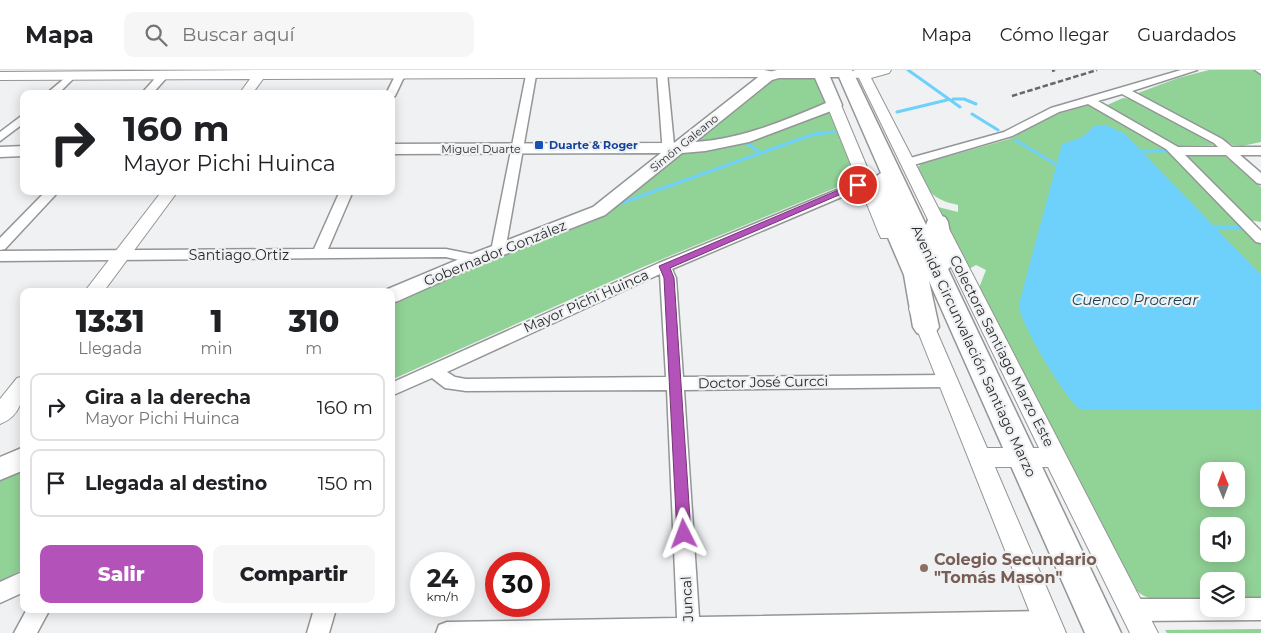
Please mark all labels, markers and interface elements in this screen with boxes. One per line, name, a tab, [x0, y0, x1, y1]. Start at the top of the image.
search box	[124, 12, 474, 57]
text: Mapa	[25, 20, 94, 49]
icon: search	[142, 21, 170, 49]
text: Buscar aquí	[182, 23, 295, 46]
text: Mapa	[921, 24, 972, 46]
text: Cómo llegar	[1000, 24, 1109, 46]
text: Guardados	[1137, 24, 1236, 46]
text: 160 m	[123, 107, 229, 150]
icon: right	[40, 110, 105, 175]
street label: Simón Galeano	[647, 111, 721, 175]
place label: Duarte & Roger	[549, 138, 638, 152]
marker: Duarte & Roger	[533, 139, 545, 151]
street label: Miguel Duarte	[441, 142, 521, 156]
text: Mayor Pichi Huinca	[123, 150, 336, 177]
pin	[837, 164, 879, 206]
icon: arrive	[844, 171, 872, 199]
street label: Gobernador González	[421, 216, 569, 290]
street label: Avenida Circunvalación Santiago Marzo	[908, 222, 1041, 480]
street label: Santiago Ortiz	[189, 246, 289, 264]
street label: Colectora Santiago Marzo Este	[946, 252, 1058, 450]
street label: Mayor Pichi Huinca	[520, 265, 652, 337]
water label: Cuenco Procrear	[1072, 290, 1199, 309]
text: 13:31	[76, 303, 145, 340]
text: 1	[210, 303, 223, 340]
text: 310	[288, 303, 339, 340]
text: Llegada	[78, 339, 142, 358]
text: min	[201, 339, 233, 358]
text: m	[305, 339, 322, 358]
street label: Doctor José Curcci	[698, 372, 828, 392]
text: Gira a la derecha	[85, 386, 251, 409]
icon: right	[42, 393, 70, 421]
text: 160 m	[317, 396, 373, 419]
text: Mayor Pichi Huinca	[85, 409, 240, 428]
north arrow	[1200, 462, 1245, 508]
map controls	[1200, 462, 1245, 617]
icon: arrive	[42, 469, 70, 497]
text: Llegada al destino	[85, 472, 267, 495]
text: 150 m	[318, 472, 373, 495]
position arrow	[657, 507, 709, 559]
button: sound	[1200, 517, 1245, 562]
button: Salir	[40, 545, 203, 603]
button: Compartir	[213, 545, 375, 603]
place label: Colegio Secundario "Tomás Mason"	[934, 550, 1097, 587]
speed limit sign: 30	[485, 552, 550, 617]
marker: Colegio Secundario "Tomás Mason"	[918, 562, 930, 574]
text: 24	[427, 563, 458, 593]
button: layers	[1200, 572, 1245, 617]
street label: Juncal	[677, 576, 697, 623]
text: km/h	[426, 589, 459, 604]

